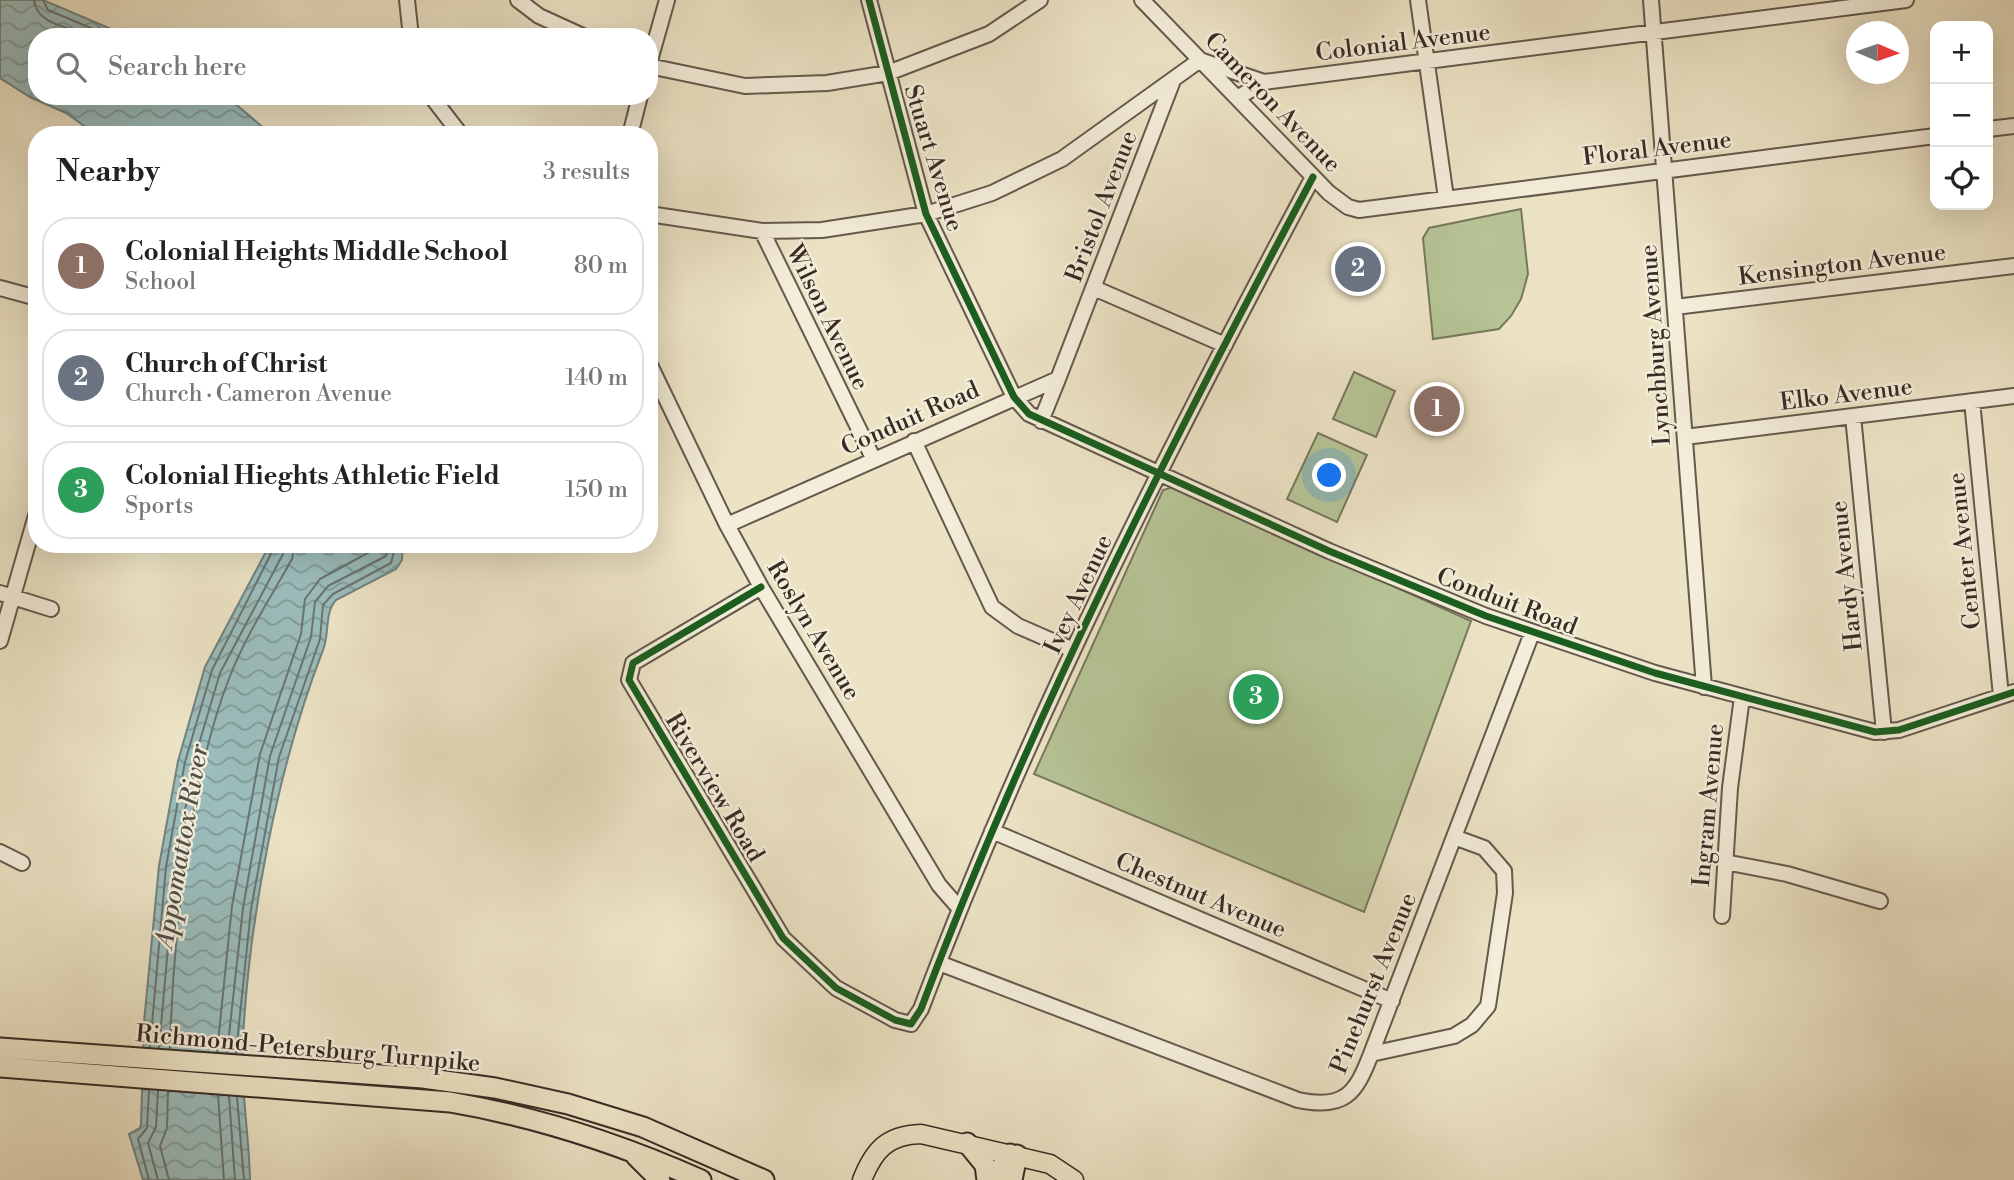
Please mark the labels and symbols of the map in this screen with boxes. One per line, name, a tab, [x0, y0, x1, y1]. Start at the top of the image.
street label: Colonial Avenue	[1314, 17, 1492, 69]
north arrow	[1846, 21, 1909, 84]
street label: Cameron Avenue	[1198, 26, 1347, 179]
street label: Stuart Avenue	[897, 81, 970, 235]
street label: Floral Avenue	[1581, 125, 1733, 173]
street label: Bristol Avenue	[1059, 127, 1144, 287]
street label: Kensington Avenue	[1737, 237, 1948, 293]
street label: Wilson Avenue	[778, 239, 875, 395]
pin: 2	[1335, 243, 1381, 295]
street label: Lynchburg Avenue	[1634, 243, 1678, 446]
street label: Elko Avenue	[1778, 372, 1914, 418]
street label: Conduit Road	[837, 375, 985, 463]
pin: 1	[1414, 383, 1460, 435]
your location	[1312, 458, 1346, 492]
street label: Center Avenue	[1942, 471, 1988, 631]
street label: Hardy Avenue	[1824, 499, 1870, 653]
street label: Ivey Avenue	[1038, 530, 1120, 659]
street label: Roslyn Avenue	[760, 555, 867, 706]
street label: Conduit Road	[1432, 561, 1582, 643]
pin: 3	[1233, 671, 1279, 723]
street label: Riverview Road	[658, 708, 771, 868]
street label: Ingram Avenue	[1687, 722, 1731, 888]
water label: Appomattox River	[148, 741, 216, 954]
street label: Chestnut Avenue	[1111, 846, 1291, 945]
street label: Pinehurst Avenue	[1324, 889, 1424, 1078]
street label: Richmond-Petersburg Turnpike	[134, 1019, 481, 1079]

